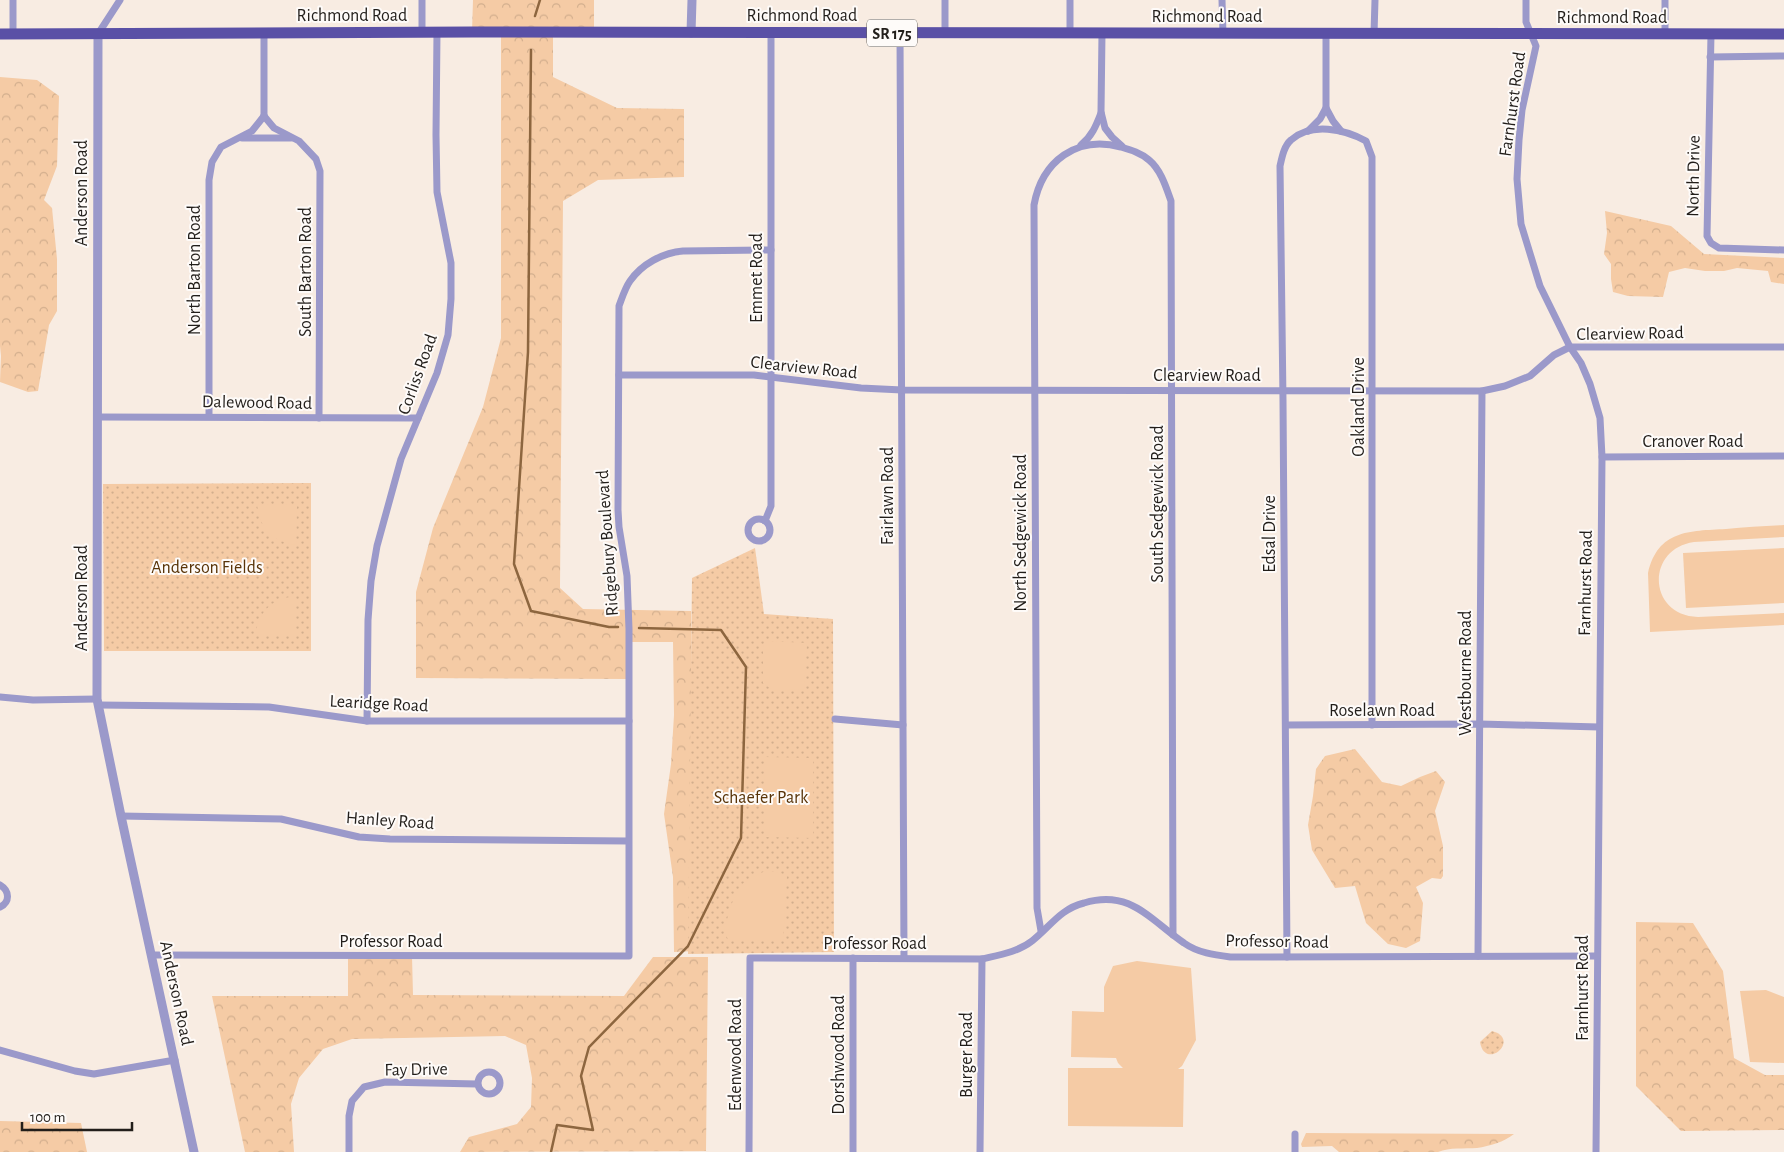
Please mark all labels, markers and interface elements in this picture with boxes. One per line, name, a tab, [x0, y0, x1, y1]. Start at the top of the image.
street label: Richmond Road	[297, 7, 407, 25]
street label: Richmond Road	[747, 7, 857, 25]
street label: Richmond Road	[1152, 8, 1262, 26]
street label: Richmond Road	[1557, 9, 1667, 27]
road number: SR 175	[867, 19, 917, 46]
street label: Farnhurst Road	[1497, 50, 1529, 158]
street label: North Drive	[1684, 135, 1704, 217]
street label: Anderson Road	[73, 140, 91, 246]
street label: North Barton Road	[186, 205, 204, 335]
street label: South Barton Road	[297, 207, 315, 337]
street label: Emmet Road	[748, 233, 766, 323]
street label: Clearview Road	[1576, 324, 1684, 344]
street label: Corliss Road	[395, 332, 441, 417]
street label: Clearview Road	[750, 353, 858, 383]
street label: Oakland Drive	[1350, 357, 1368, 457]
street label: Clearview Road	[1153, 367, 1261, 385]
street label: Dalewood Road	[202, 393, 312, 413]
street label: South Sedgewick Road	[1149, 425, 1167, 583]
street label: Cranover Road	[1643, 433, 1743, 451]
street label: Fairlawn Road	[879, 447, 897, 545]
street label: North Sedgewick Road	[1012, 454, 1030, 612]
street label: Ridgebury Boulevard	[594, 469, 622, 617]
street label: Edsal Drive	[1261, 495, 1279, 573]
street label: Farnhurst Road	[1576, 530, 1596, 636]
street label: Anderson Road	[73, 545, 91, 651]
park label: Anderson Fields	[151, 559, 263, 577]
street label: Westbourne Road	[1457, 610, 1475, 736]
street label: Learidge Road	[329, 692, 429, 716]
street label: Roselawn Road	[1329, 702, 1435, 720]
park label: Schaefer Park	[714, 789, 809, 807]
street label: Hanley Road	[345, 809, 435, 833]
street label: Professor Road	[1225, 932, 1329, 952]
street label: Professor Road	[339, 933, 443, 951]
street label: Professor Road	[823, 935, 927, 953]
street label: Farnhurst Road	[1574, 935, 1592, 1041]
street label: Anderson Road	[156, 939, 196, 1047]
street label: Dorshwood Road	[830, 995, 848, 1115]
street label: Edenwood Road	[727, 999, 745, 1111]
street label: Burger Road	[958, 1012, 976, 1098]
street label: Fay Drive	[384, 1060, 448, 1080]
scale bar	[22, 1100, 132, 1132]
text: 100 m	[30, 1110, 65, 1125]

